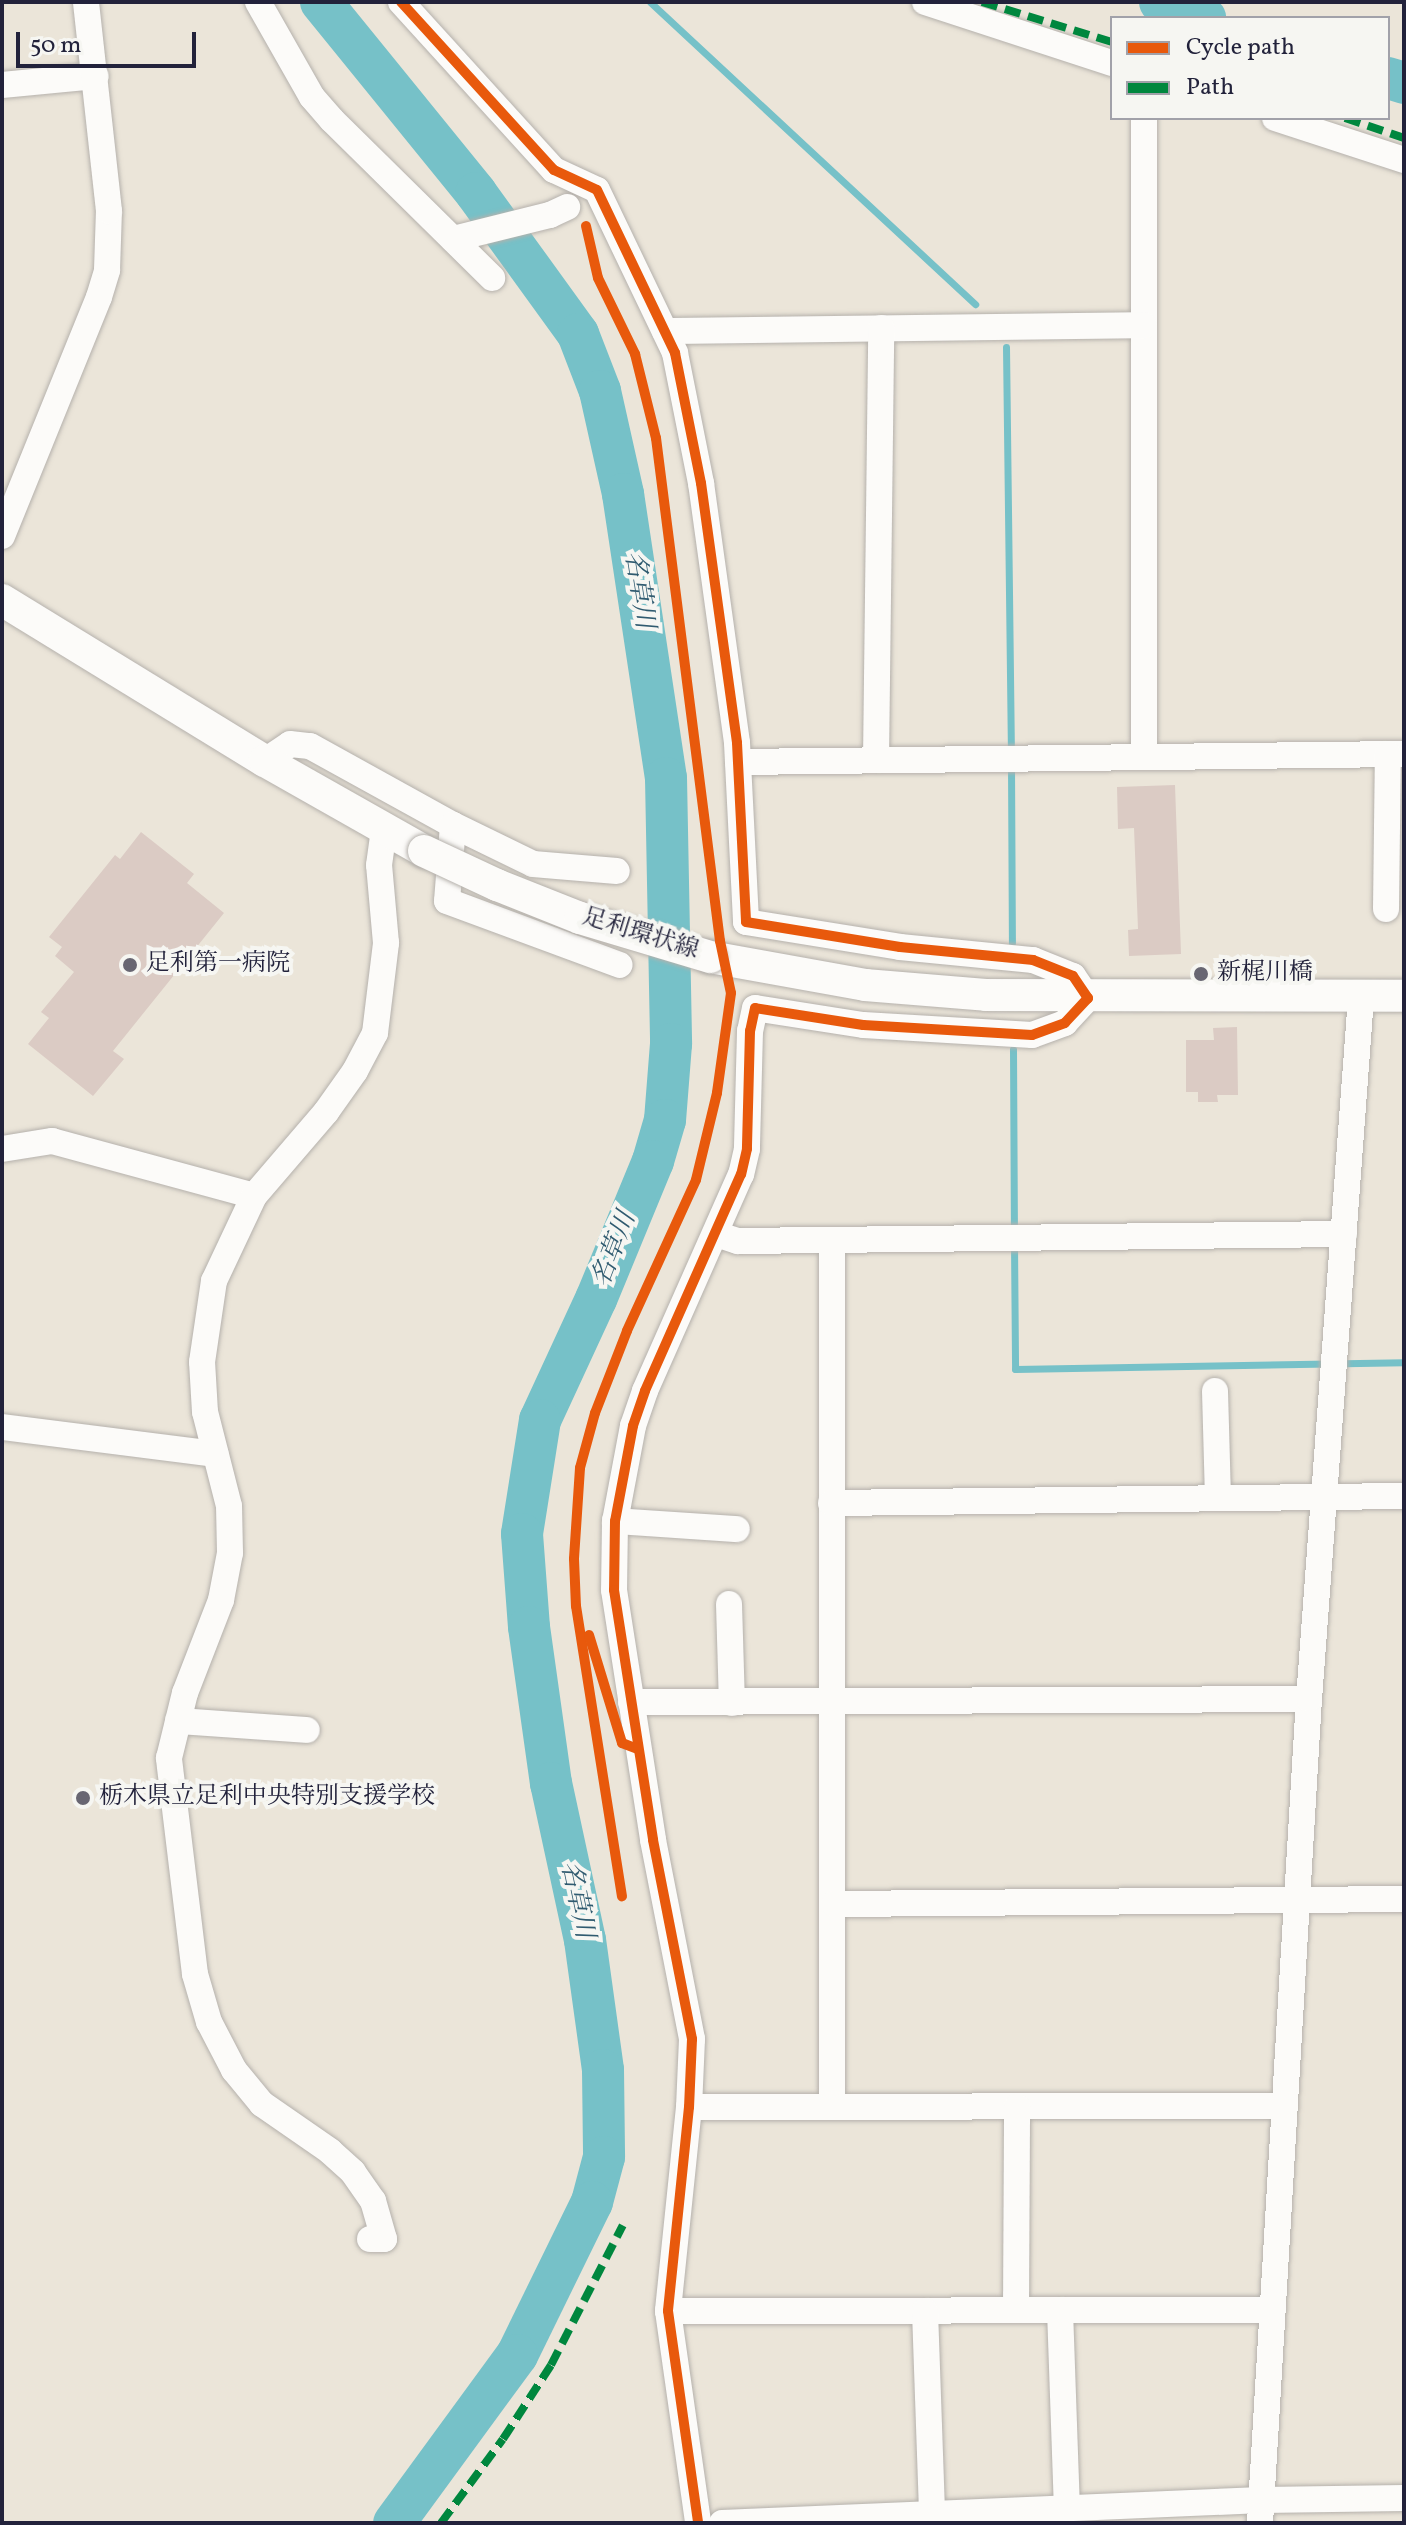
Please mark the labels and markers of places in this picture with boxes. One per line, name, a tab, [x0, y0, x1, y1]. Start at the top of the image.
place label: 足利第一病院	[146, 951, 290, 979]
marker: 足利第一病院	[121, 956, 139, 974]
place label: 新梶川橋	[1217, 960, 1313, 988]
marker: 新梶川橋	[1192, 965, 1210, 983]
place label: 栃木県立足利中央特別支援学校	[99, 1784, 435, 1812]
marker: 栃木県立足利中央特別支援学校	[74, 1789, 92, 1807]

